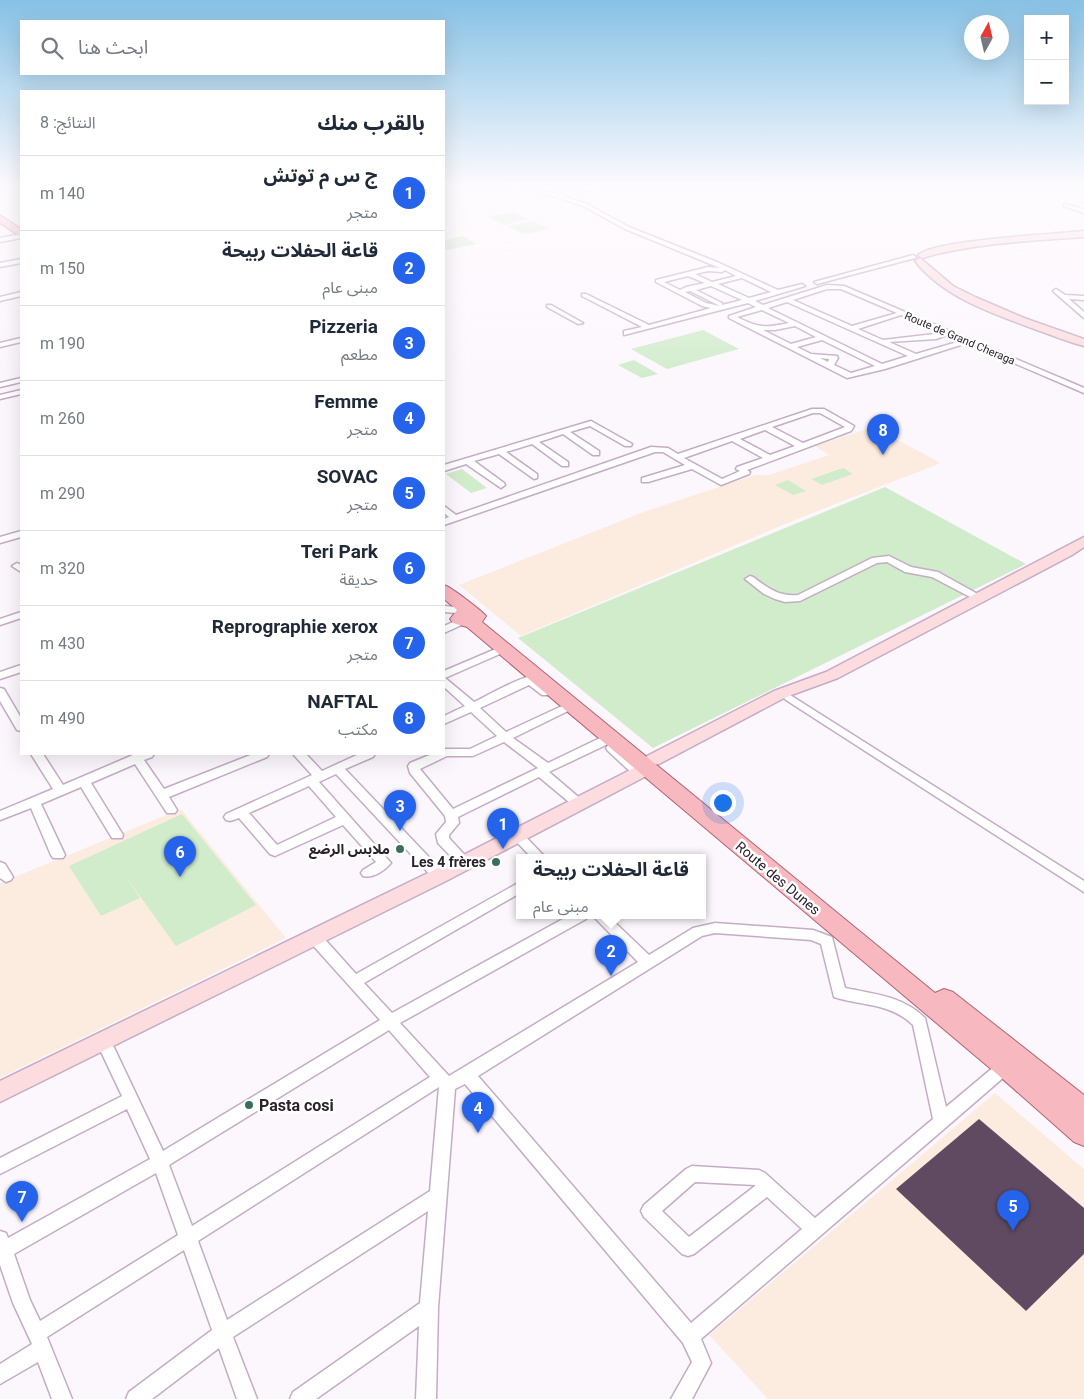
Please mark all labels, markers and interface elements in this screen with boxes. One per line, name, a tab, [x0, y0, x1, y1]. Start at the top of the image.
north arrow	[964, 15, 1009, 60]
map controls	[1024, 15, 1069, 105]
button: +	[1024, 15, 1069, 60]
search box	[20, 20, 445, 75]
icon: search	[38, 34, 66, 62]
text: ابحث هنا	[78, 36, 148, 59]
button: −	[1024, 60, 1069, 105]
text: بالقرب منك	[317, 111, 425, 135]
text: النتائج: 8	[40, 113, 96, 132]
text: ج س م توتش	[263, 164, 378, 187]
text: 140 m	[40, 184, 85, 203]
text: 1	[404, 184, 414, 203]
text: متجر	[347, 203, 378, 222]
text: قاعة الحفلات ربيحة	[222, 239, 378, 262]
text: 150 m	[40, 259, 85, 278]
text: 2	[404, 259, 414, 278]
text: مبنى عام	[322, 278, 378, 297]
street label: Route de Grand Cheraga	[903, 309, 1017, 368]
text: Pizzeria	[309, 315, 378, 338]
text: 190 m	[40, 334, 85, 353]
text: 3	[404, 334, 414, 353]
text: مطعم	[341, 345, 378, 364]
text: Femme	[314, 390, 378, 413]
text: 260 m	[40, 409, 85, 428]
text: 4	[404, 409, 414, 428]
pin: 8	[867, 414, 899, 455]
text: متجر	[347, 420, 378, 439]
text: SOVAC	[317, 465, 378, 488]
text: 290 m	[40, 484, 85, 503]
text: 5	[404, 484, 414, 503]
text: متجر	[347, 495, 378, 514]
text: Teri Park	[301, 540, 378, 563]
text: 320 m	[40, 559, 85, 578]
text: 6	[404, 559, 414, 578]
text: حديقة	[340, 570, 378, 589]
text: Reprographie xerox	[212, 615, 378, 638]
text: 430 m	[40, 634, 85, 653]
text: 7	[404, 634, 414, 653]
text: متجر	[347, 645, 378, 664]
text: NAFTAL	[307, 690, 378, 713]
text: 490 m	[40, 709, 85, 728]
text: 8	[404, 709, 414, 728]
text: مكتب	[338, 720, 378, 739]
pin: 3	[384, 790, 416, 831]
your location	[710, 790, 736, 816]
pin: 1	[487, 808, 519, 849]
pin: 6	[164, 836, 196, 877]
street label: Route des Dunes	[733, 838, 823, 918]
place label: ملابس الرضع	[309, 841, 390, 859]
marker: ملابس الرضع	[394, 843, 406, 855]
place label: Les 4 frères	[411, 854, 486, 870]
popup	[516, 854, 706, 919]
marker: Les 4 frères	[490, 856, 502, 868]
text: قاعة الحفلات ربيحة	[533, 858, 689, 881]
text: مبنى عام	[533, 897, 589, 916]
pin: 2	[595, 935, 627, 976]
pin: 4	[462, 1092, 494, 1133]
place label: Pasta cosi	[259, 1096, 334, 1115]
marker: Pasta cosi	[243, 1099, 255, 1111]
pin: 7	[6, 1181, 38, 1222]
pin: 5	[997, 1190, 1029, 1231]

